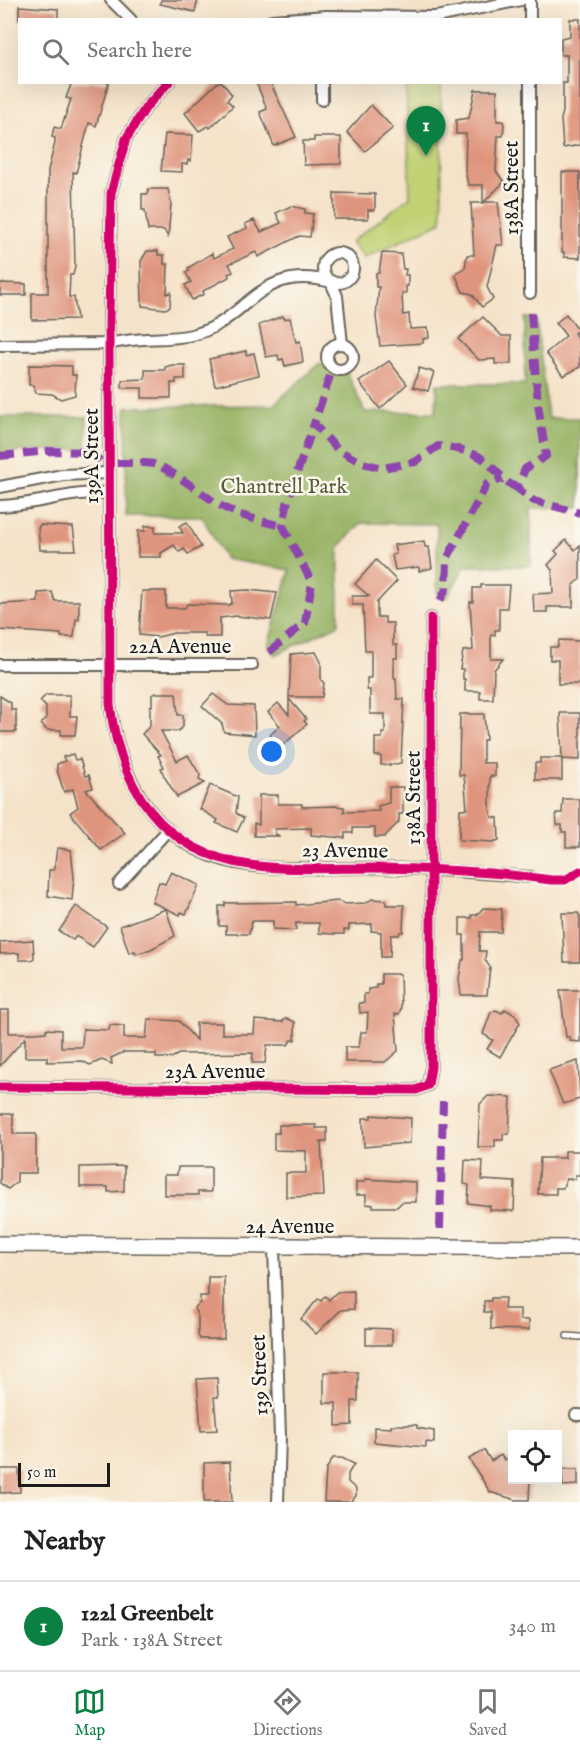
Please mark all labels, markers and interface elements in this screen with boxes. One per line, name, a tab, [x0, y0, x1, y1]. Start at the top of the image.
search box	[18, 18, 562, 84]
icon: search	[39, 35, 72, 68]
text: Search here	[87, 37, 192, 65]
pin: 1	[406, 106, 446, 156]
street label: 138A Street	[499, 141, 526, 235]
street label: 139A Street	[79, 408, 106, 504]
park label: Chantrell Park	[221, 474, 348, 501]
street label: 22A Avenue	[129, 634, 232, 661]
your location	[257, 737, 286, 766]
street label: 138A Street	[401, 751, 428, 845]
street label: 23 Avenue	[302, 837, 389, 866]
street label: 23A Avenue	[165, 1059, 266, 1086]
street label: 24 Avenue	[246, 1214, 335, 1241]
street label: 139 Street	[246, 1334, 275, 1416]
map controls	[508, 1430, 562, 1484]
button: locate	[508, 1430, 562, 1484]
scale bar	[18, 1460, 110, 1488]
text: 50 m	[27, 1463, 56, 1483]
text: Nearby	[24, 1525, 105, 1558]
text: 122l Greenbelt	[81, 1600, 214, 1628]
text: 1	[40, 1614, 47, 1639]
text: 340 m	[509, 1614, 556, 1639]
text: Park · 138A Street	[81, 1628, 223, 1653]
tab: Map	[73, 1685, 106, 1741]
tab: Directions	[253, 1685, 322, 1741]
tab: Saved	[469, 1685, 507, 1741]

